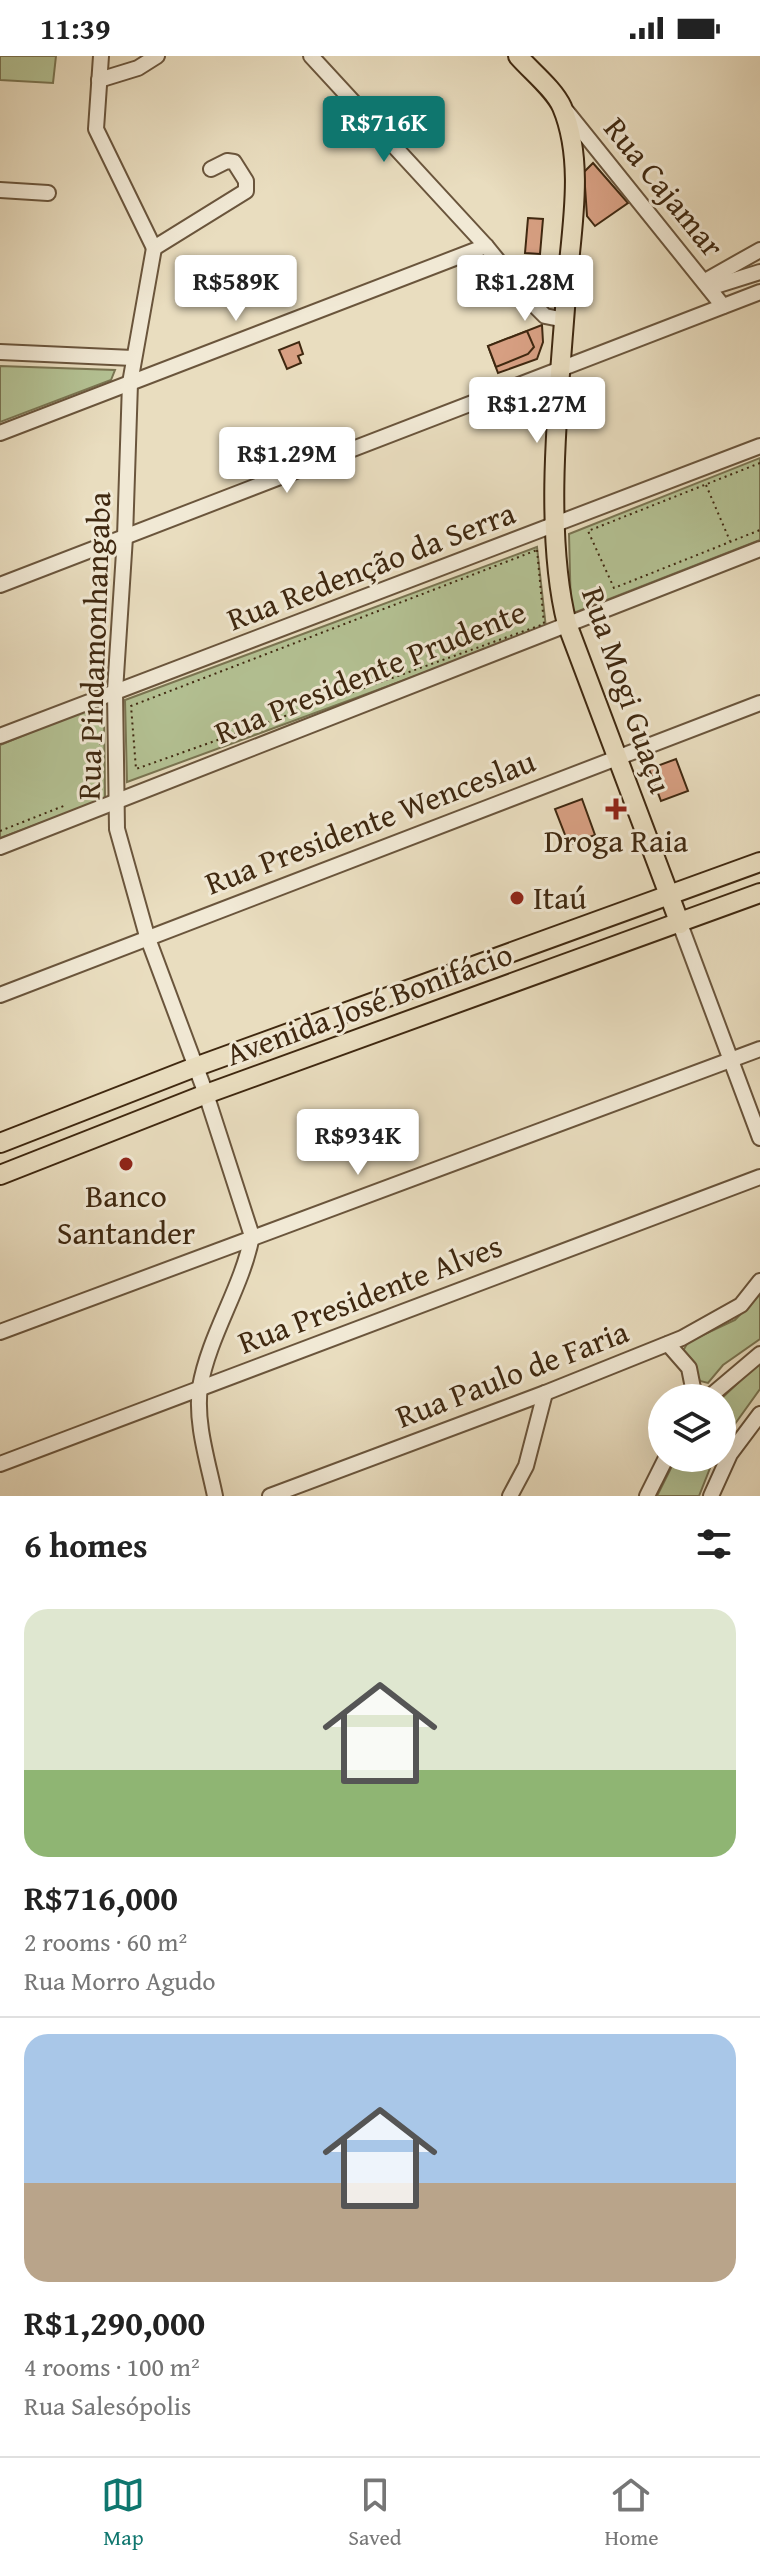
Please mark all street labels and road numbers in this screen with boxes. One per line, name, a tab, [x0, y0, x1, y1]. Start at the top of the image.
street label: Rua Cajamar	[593, 106, 736, 267]
street label: Rua Redenção da Serra	[220, 489, 522, 642]
street label: Rua Pindamonhangaba	[65, 491, 122, 801]
street label: Rua Mogi Guaçu	[570, 580, 685, 800]
street label: Rua Presidente Prudente	[207, 588, 533, 756]
street label: Rua Presidente Wenceslau	[198, 737, 542, 906]
street label: Avenida José Bonifácio	[219, 930, 519, 1077]
street label: Rua Presidente Alves	[231, 1222, 509, 1366]
street label: Rua Paulo de Faria	[389, 1308, 635, 1440]

